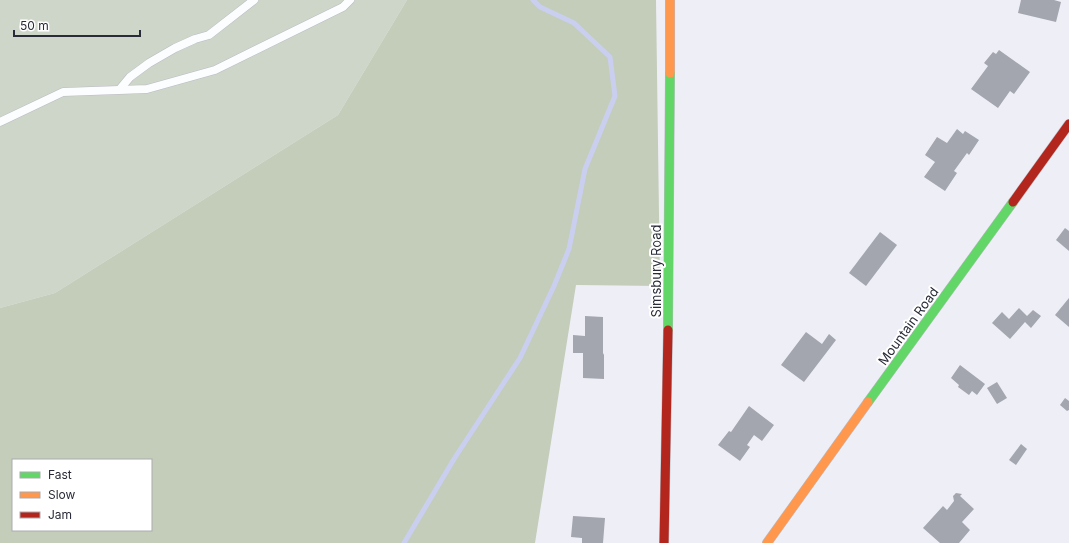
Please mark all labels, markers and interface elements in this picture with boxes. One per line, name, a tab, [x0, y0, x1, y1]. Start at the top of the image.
scale bar	[14, 12, 140, 38]
text: 50 m	[20, 18, 49, 33]
street label: Simsbury Road	[648, 225, 664, 317]
street label: Mountain Road	[874, 284, 942, 368]
legend	[12, 459, 152, 531]
text: Fast	[48, 467, 72, 482]
text: Slow	[48, 487, 76, 502]
text: Jam	[48, 507, 72, 522]

